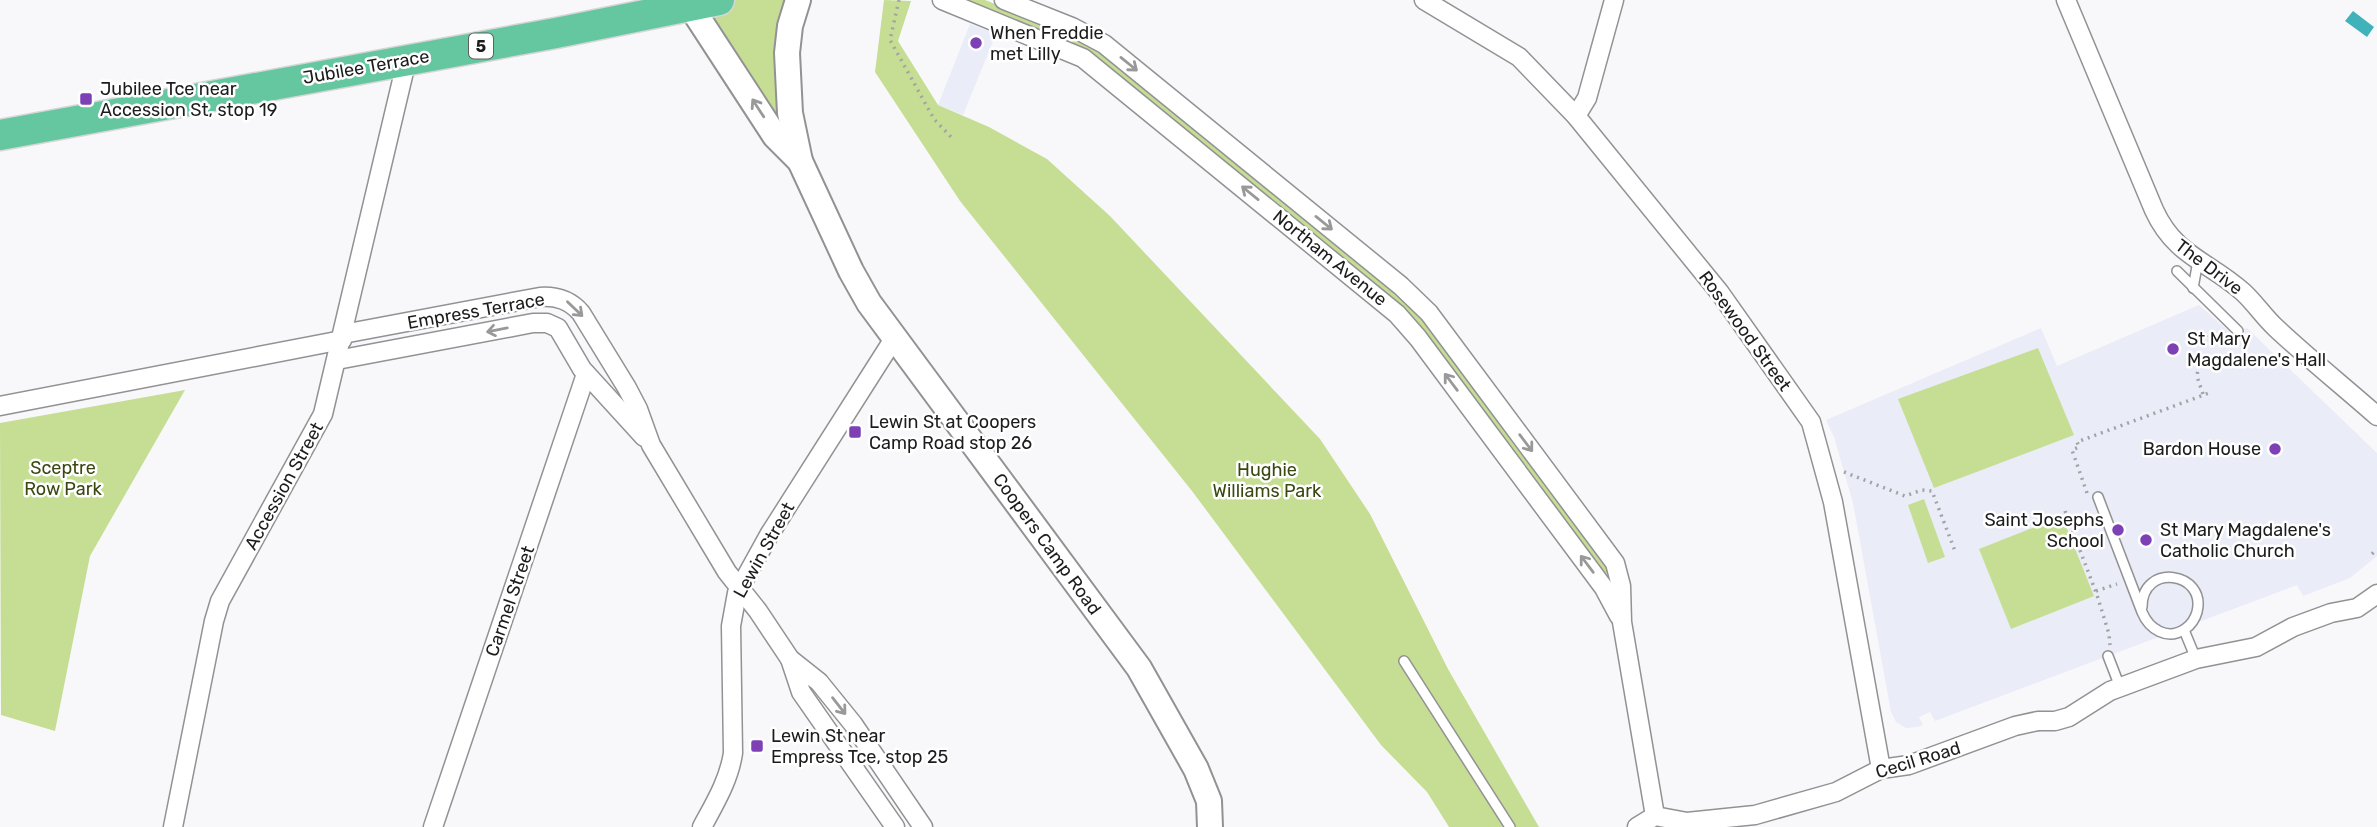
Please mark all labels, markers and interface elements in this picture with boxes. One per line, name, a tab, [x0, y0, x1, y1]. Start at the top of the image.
place label: When Freddie met Lilly	[990, 22, 1104, 65]
road number: 5	[469, 34, 493, 58]
marker: When Freddie met Lilly	[968, 35, 984, 51]
street label: Jubilee Terrace	[301, 45, 431, 89]
one-way arrow	[1119, 56, 1137, 72]
place label: Jubilee Tce near Accession St, stop 19	[100, 78, 277, 121]
marker: Jubilee Tce near Accession St, stop 19	[78, 91, 94, 107]
one-way arrow	[750, 99, 765, 118]
one-way arrow	[1242, 186, 1260, 201]
street label: Northam Avenue	[1268, 205, 1392, 311]
one-way arrow	[1314, 215, 1332, 231]
street label: The Drive	[2171, 234, 2247, 300]
street label: Rosewood Street	[1694, 267, 1796, 395]
street label: Empress Terrace	[406, 288, 546, 334]
one-way arrow	[567, 301, 584, 318]
one-way arrow	[486, 323, 509, 337]
place label: St Mary Magdalene's Hall	[2187, 328, 2326, 371]
marker: St Mary Magdalene's Hall	[2165, 341, 2181, 357]
one-way arrow	[1444, 372, 1459, 391]
place label: Lewin St at Coopers Camp Road stop 26	[869, 411, 1036, 454]
street label: Accession Street	[240, 418, 328, 554]
marker: Lewin St at Coopers Camp Road stop 26	[847, 424, 863, 440]
one-way arrow	[1519, 434, 1534, 452]
place label: Bardon House	[2143, 438, 2261, 460]
marker: Bardon House	[2267, 441, 2283, 457]
park label: Sceptre Row Park	[24, 457, 103, 500]
park label: Hughie Williams Park	[1213, 459, 1322, 502]
street label: Coopers Camp Road	[988, 469, 1106, 619]
street label: Lewin Street	[729, 498, 799, 602]
place label: Saint Josephs School	[1984, 509, 2104, 552]
place label: St Mary Magdalene's Catholic Church	[2160, 519, 2331, 562]
marker: Saint Josephs School	[2110, 522, 2126, 538]
marker: St Mary Magdalene's Catholic Church	[2138, 532, 2154, 548]
street label: Carmel Street	[481, 543, 539, 659]
one-way arrow	[1580, 555, 1594, 574]
one-way arrow	[832, 697, 847, 715]
place label: Lewin St near Empress Tce, stop 25	[771, 725, 948, 768]
street label: Cecil Road	[1873, 737, 1963, 783]
marker: Lewin St near Empress Tce, stop 25	[749, 738, 765, 754]

